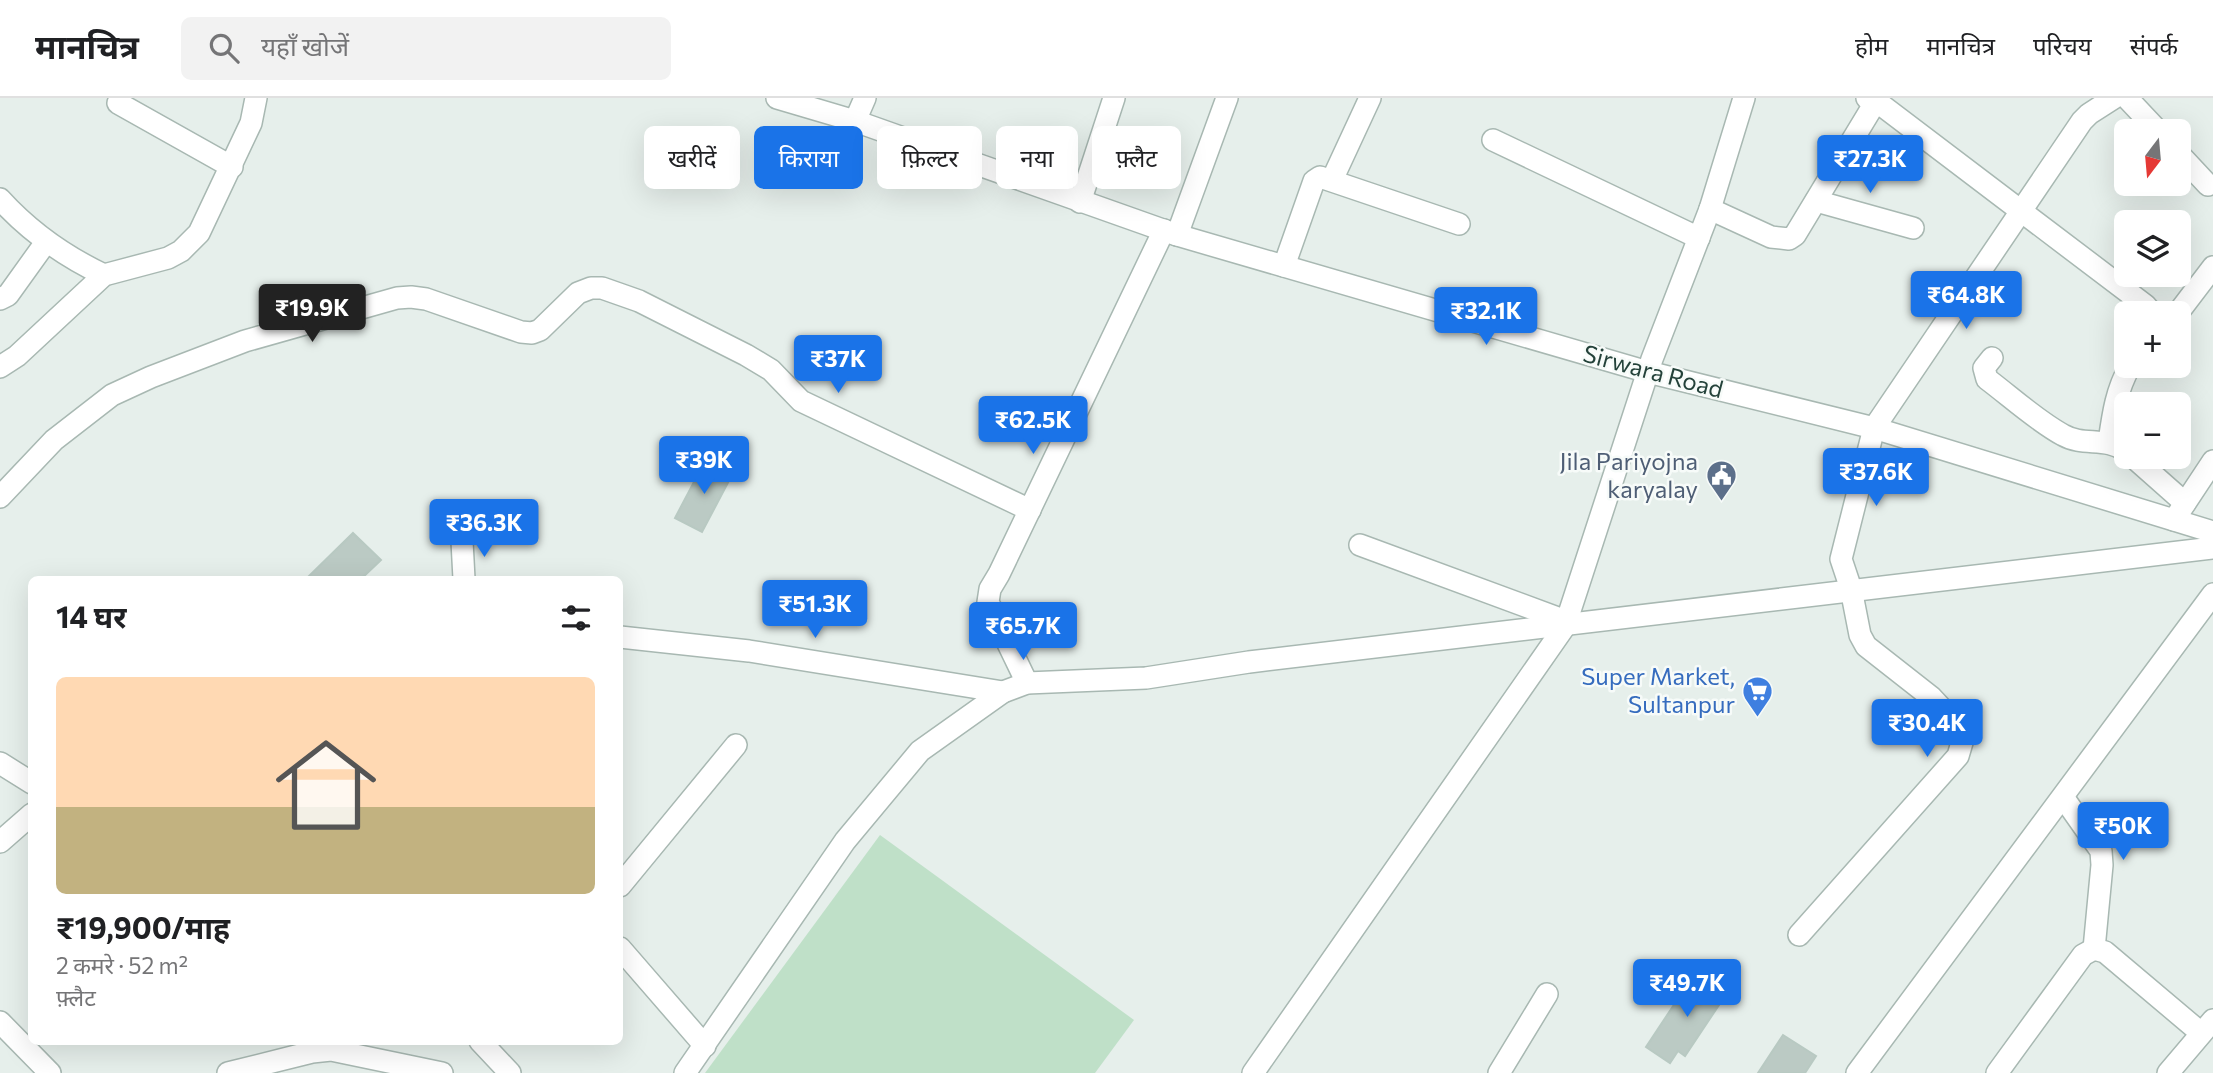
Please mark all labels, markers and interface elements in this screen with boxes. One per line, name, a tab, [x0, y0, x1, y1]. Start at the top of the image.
search box	[181, 17, 671, 80]
text: मानचित्र	[35, 25, 139, 66]
icon: search	[205, 29, 243, 67]
text: यहाँ खोजें	[261, 30, 349, 61]
text: होम	[1855, 31, 1888, 60]
text: मानचित्र	[1926, 31, 1995, 60]
text: परिचय	[2033, 31, 2092, 60]
text: संपर्क	[2130, 31, 2178, 60]
north arrow	[2114, 119, 2191, 196]
map controls	[2114, 119, 2191, 469]
chip: खरीदें	[644, 126, 740, 189]
chip: किराया	[754, 126, 863, 189]
chip: फ़िल्टर	[877, 126, 982, 189]
chip: नया	[996, 126, 1078, 189]
chip: फ़्लैट	[1092, 126, 1181, 189]
pin: ₹27.3K	[1813, 136, 1927, 195]
text: ₹27.3K	[1833, 144, 1907, 172]
button: layers	[2114, 210, 2191, 287]
pin: ₹64.8K	[1909, 272, 2023, 331]
text: ₹64.8K	[1927, 280, 2005, 308]
pin: ₹19.9K	[255, 285, 369, 344]
pin: ₹32.1K	[1429, 288, 1543, 347]
text: ₹19.9K	[275, 293, 349, 321]
text: ₹32.1K	[1450, 296, 1522, 324]
button: +	[2114, 301, 2191, 378]
pin: ₹37K	[797, 336, 879, 395]
street label: Sirwara Road	[1580, 338, 1727, 403]
text: ₹37K	[810, 344, 866, 372]
button: −	[2114, 392, 2191, 469]
pin: ₹62.5K	[976, 396, 1090, 456]
text: ₹62.5K	[995, 405, 1071, 433]
pin: ₹39K	[663, 436, 745, 496]
text: ₹39K	[675, 445, 733, 473]
place label: Jila Pariyojna karyalay	[1559, 446, 1698, 503]
pin: ₹37.6K	[1819, 448, 1933, 508]
text: ₹37.6K	[1839, 457, 1913, 485]
public building icon: Jila Pariyojna karyalay	[1704, 459, 1738, 503]
pin: ₹36.3K	[427, 500, 541, 559]
text: ₹36.3K	[445, 508, 523, 536]
pin: ₹51.3K	[758, 580, 872, 640]
text: ₹51.3K	[778, 589, 852, 617]
text: 14 घर	[56, 597, 126, 634]
icon: filters	[557, 599, 595, 637]
pin: ₹65.7K	[966, 602, 1080, 662]
text: ₹65.7K	[985, 611, 1061, 639]
place label: Super Market, Sultanpur	[1581, 661, 1735, 718]
supermarket icon: Super Market, Sultanpur	[1741, 674, 1775, 718]
pin: ₹30.4K	[1870, 700, 1984, 759]
text: ₹30.4K	[1888, 708, 1966, 736]
icon: home	[263, 722, 389, 848]
pin: ₹50K	[2082, 802, 2164, 862]
text: ₹50K	[2094, 811, 2152, 839]
text: ₹19,900/माह	[56, 908, 230, 945]
text: 2 कमरे · 52 m²	[56, 951, 188, 979]
pin: ₹49.7K	[1630, 960, 1744, 1019]
text: ₹49.7K	[1649, 968, 1725, 996]
text: फ़्लैट	[56, 983, 96, 1011]

